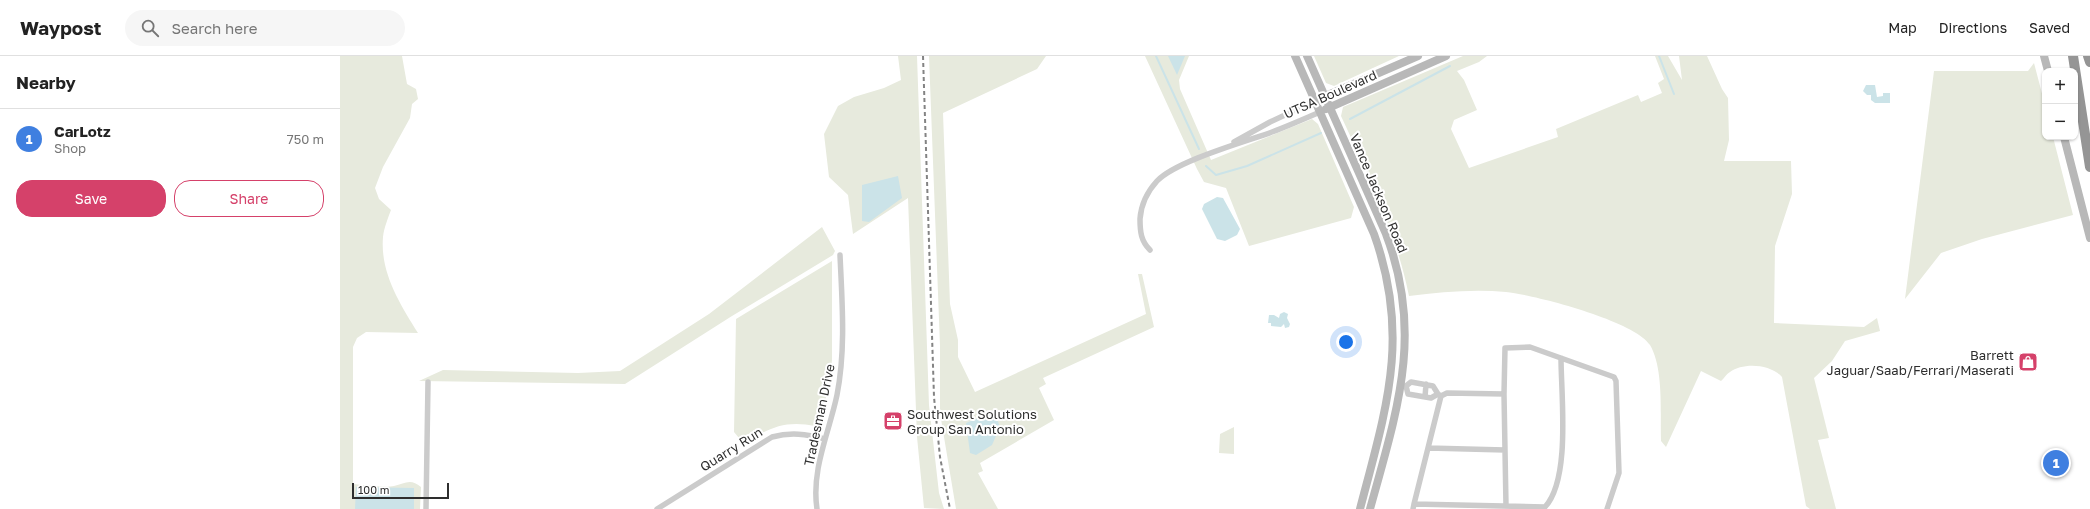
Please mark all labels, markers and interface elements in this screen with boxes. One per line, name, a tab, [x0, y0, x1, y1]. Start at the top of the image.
search box	[125, 10, 405, 46]
text: Waypost	[20, 16, 101, 39]
icon: search	[139, 17, 161, 39]
text: Search here	[171, 19, 257, 37]
text: Map	[1888, 19, 1917, 36]
text: Directions	[1939, 19, 2007, 36]
text: Saved	[2029, 19, 2070, 36]
street label: UTSA Boulevard	[1281, 66, 1379, 122]
map controls	[2042, 68, 2078, 140]
button: +	[2042, 68, 2078, 104]
text: Nearby	[16, 72, 76, 93]
button: −	[2042, 104, 2078, 140]
text: CarLotz	[54, 122, 111, 140]
text: 1	[26, 131, 32, 147]
text: 750 m	[287, 131, 324, 147]
street label: Vance Jackson Road	[1347, 131, 1411, 255]
text: Shop	[54, 140, 86, 156]
button: Save	[16, 180, 166, 217]
button: Share	[174, 180, 324, 217]
your location	[1336, 332, 1356, 352]
place label: Barrett Jaguar/Saab/Ferrari/Maserati	[1827, 347, 2014, 378]
shop icon: Barrett Jaguar/Saab/Ferrari/Maserati	[2017, 351, 2039, 373]
street label: Tradesman Drive	[800, 363, 838, 467]
place label: Southwest Solutions Group San Antonio	[907, 406, 1037, 437]
office icon: Southwest Solutions Group San Antonio	[882, 410, 904, 432]
street label: Quarry Run	[697, 424, 765, 474]
pin: 1	[2043, 448, 2069, 478]
scale bar	[352, 481, 449, 500]
text: 100 m	[358, 483, 389, 496]

